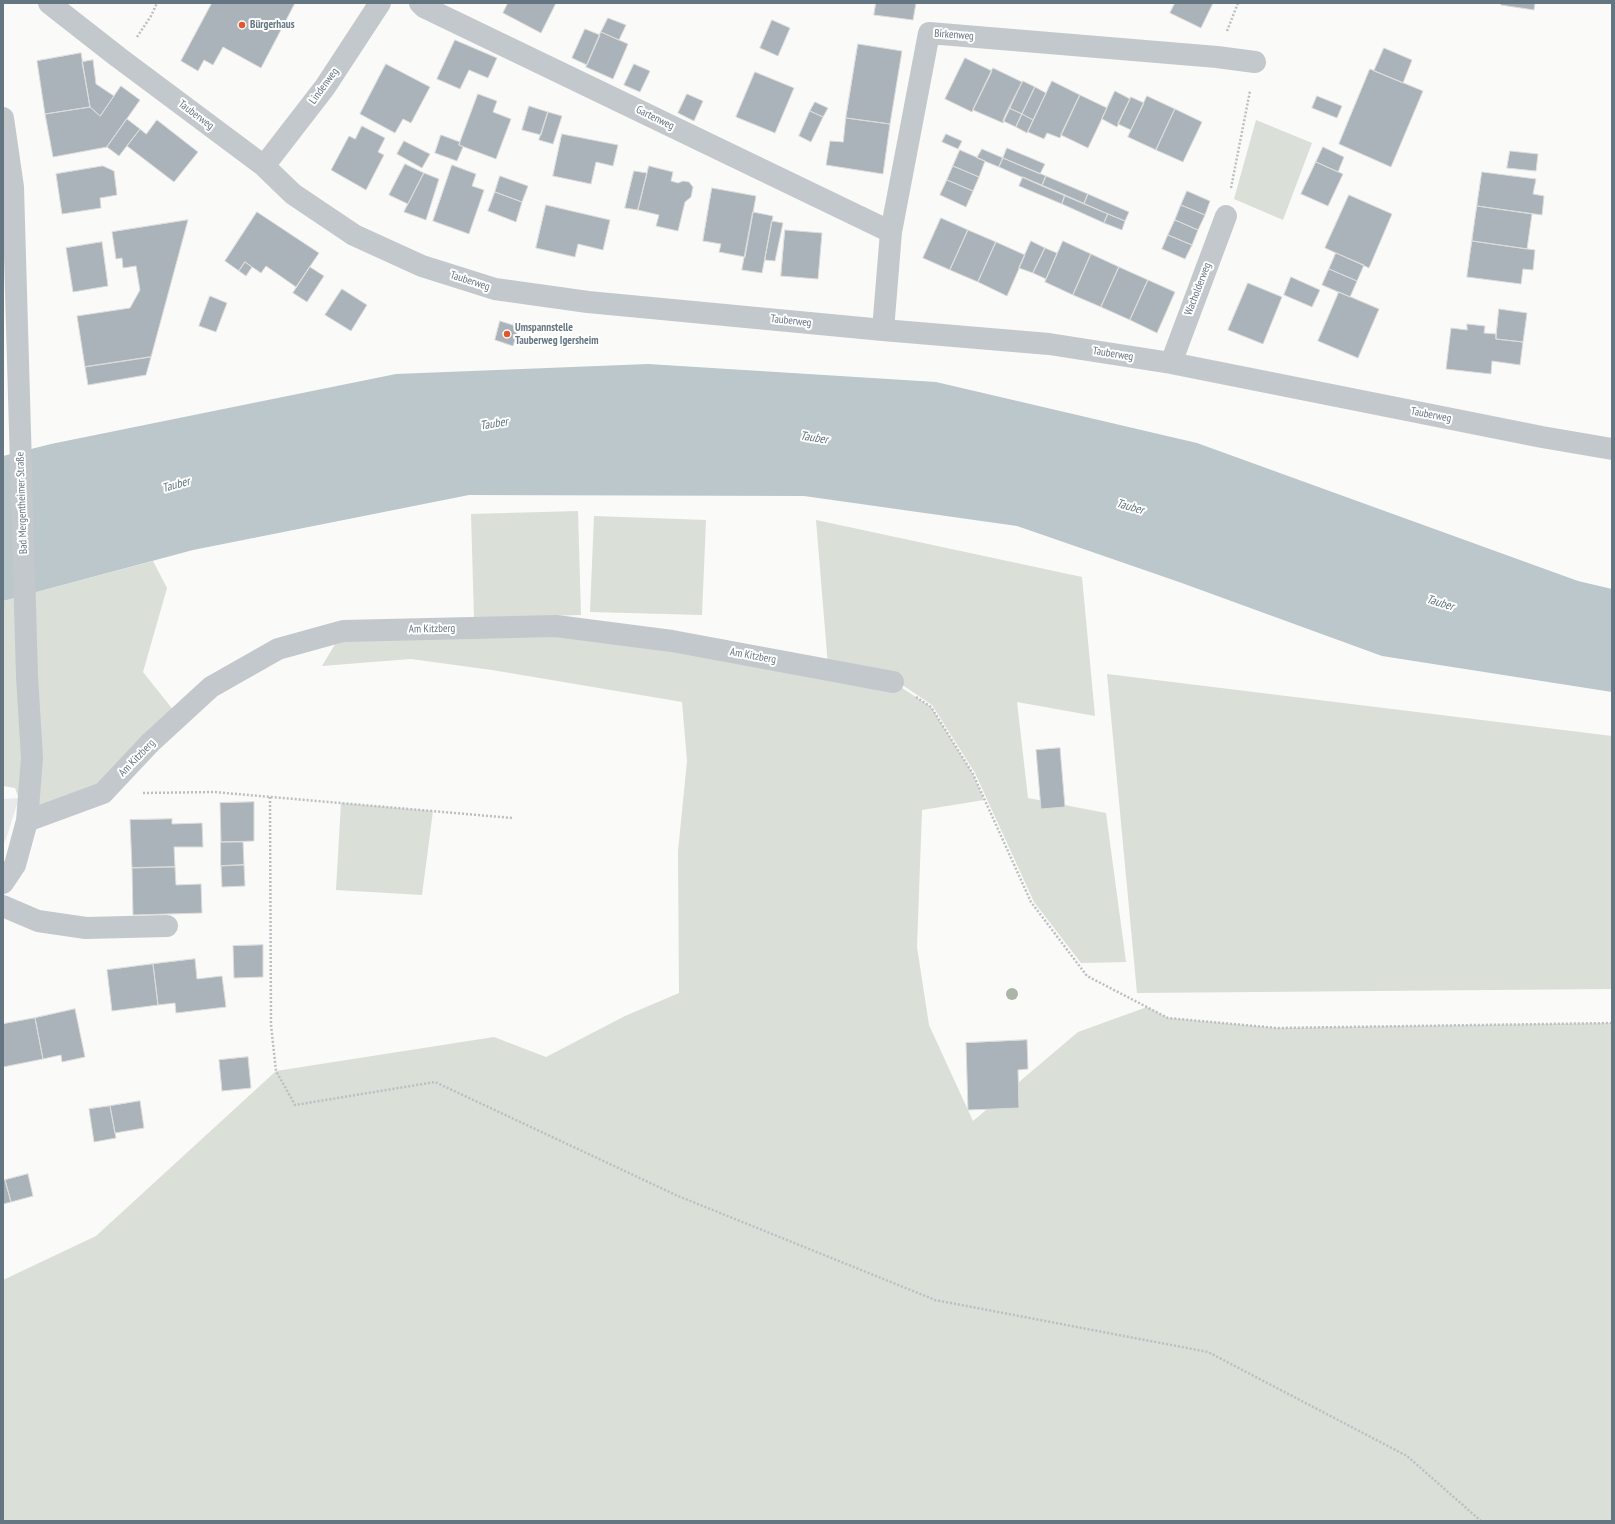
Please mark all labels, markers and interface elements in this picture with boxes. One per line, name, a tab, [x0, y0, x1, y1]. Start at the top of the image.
place label: Bürgerhaus	[250, 18, 295, 32]
marker: Bürgerhaus	[237, 20, 247, 30]
street label: Birkenweg	[934, 27, 974, 43]
street label: Lindenweg	[306, 65, 342, 107]
street label: Tauberweg	[176, 97, 216, 133]
street label: Gartenweg	[634, 103, 676, 133]
street label: Wacholderweg	[1182, 261, 1214, 317]
street label: Tauberweg	[448, 268, 492, 294]
street label: Tauberweg	[770, 312, 812, 330]
place label: Umspannstelle Tauberweg Igersheim	[515, 321, 599, 347]
marker: Umspannstelle Tauberweg Igersheim	[502, 329, 512, 339]
street label: Tauberweg	[1092, 344, 1134, 364]
street label: Tauberweg	[1410, 405, 1452, 425]
water label: Tauber	[479, 415, 509, 433]
water label: Tauber	[799, 429, 829, 447]
street label: Bad Mergentheimer Straße	[14, 452, 30, 554]
water label: Tauber	[161, 474, 191, 496]
water label: Tauber	[1115, 496, 1145, 518]
water label: Tauber	[1425, 592, 1455, 614]
street label: Am Kitzberg	[409, 622, 455, 636]
street label: Am Kitzberg	[729, 645, 777, 667]
street label: Am Kitzberg	[116, 737, 158, 779]

